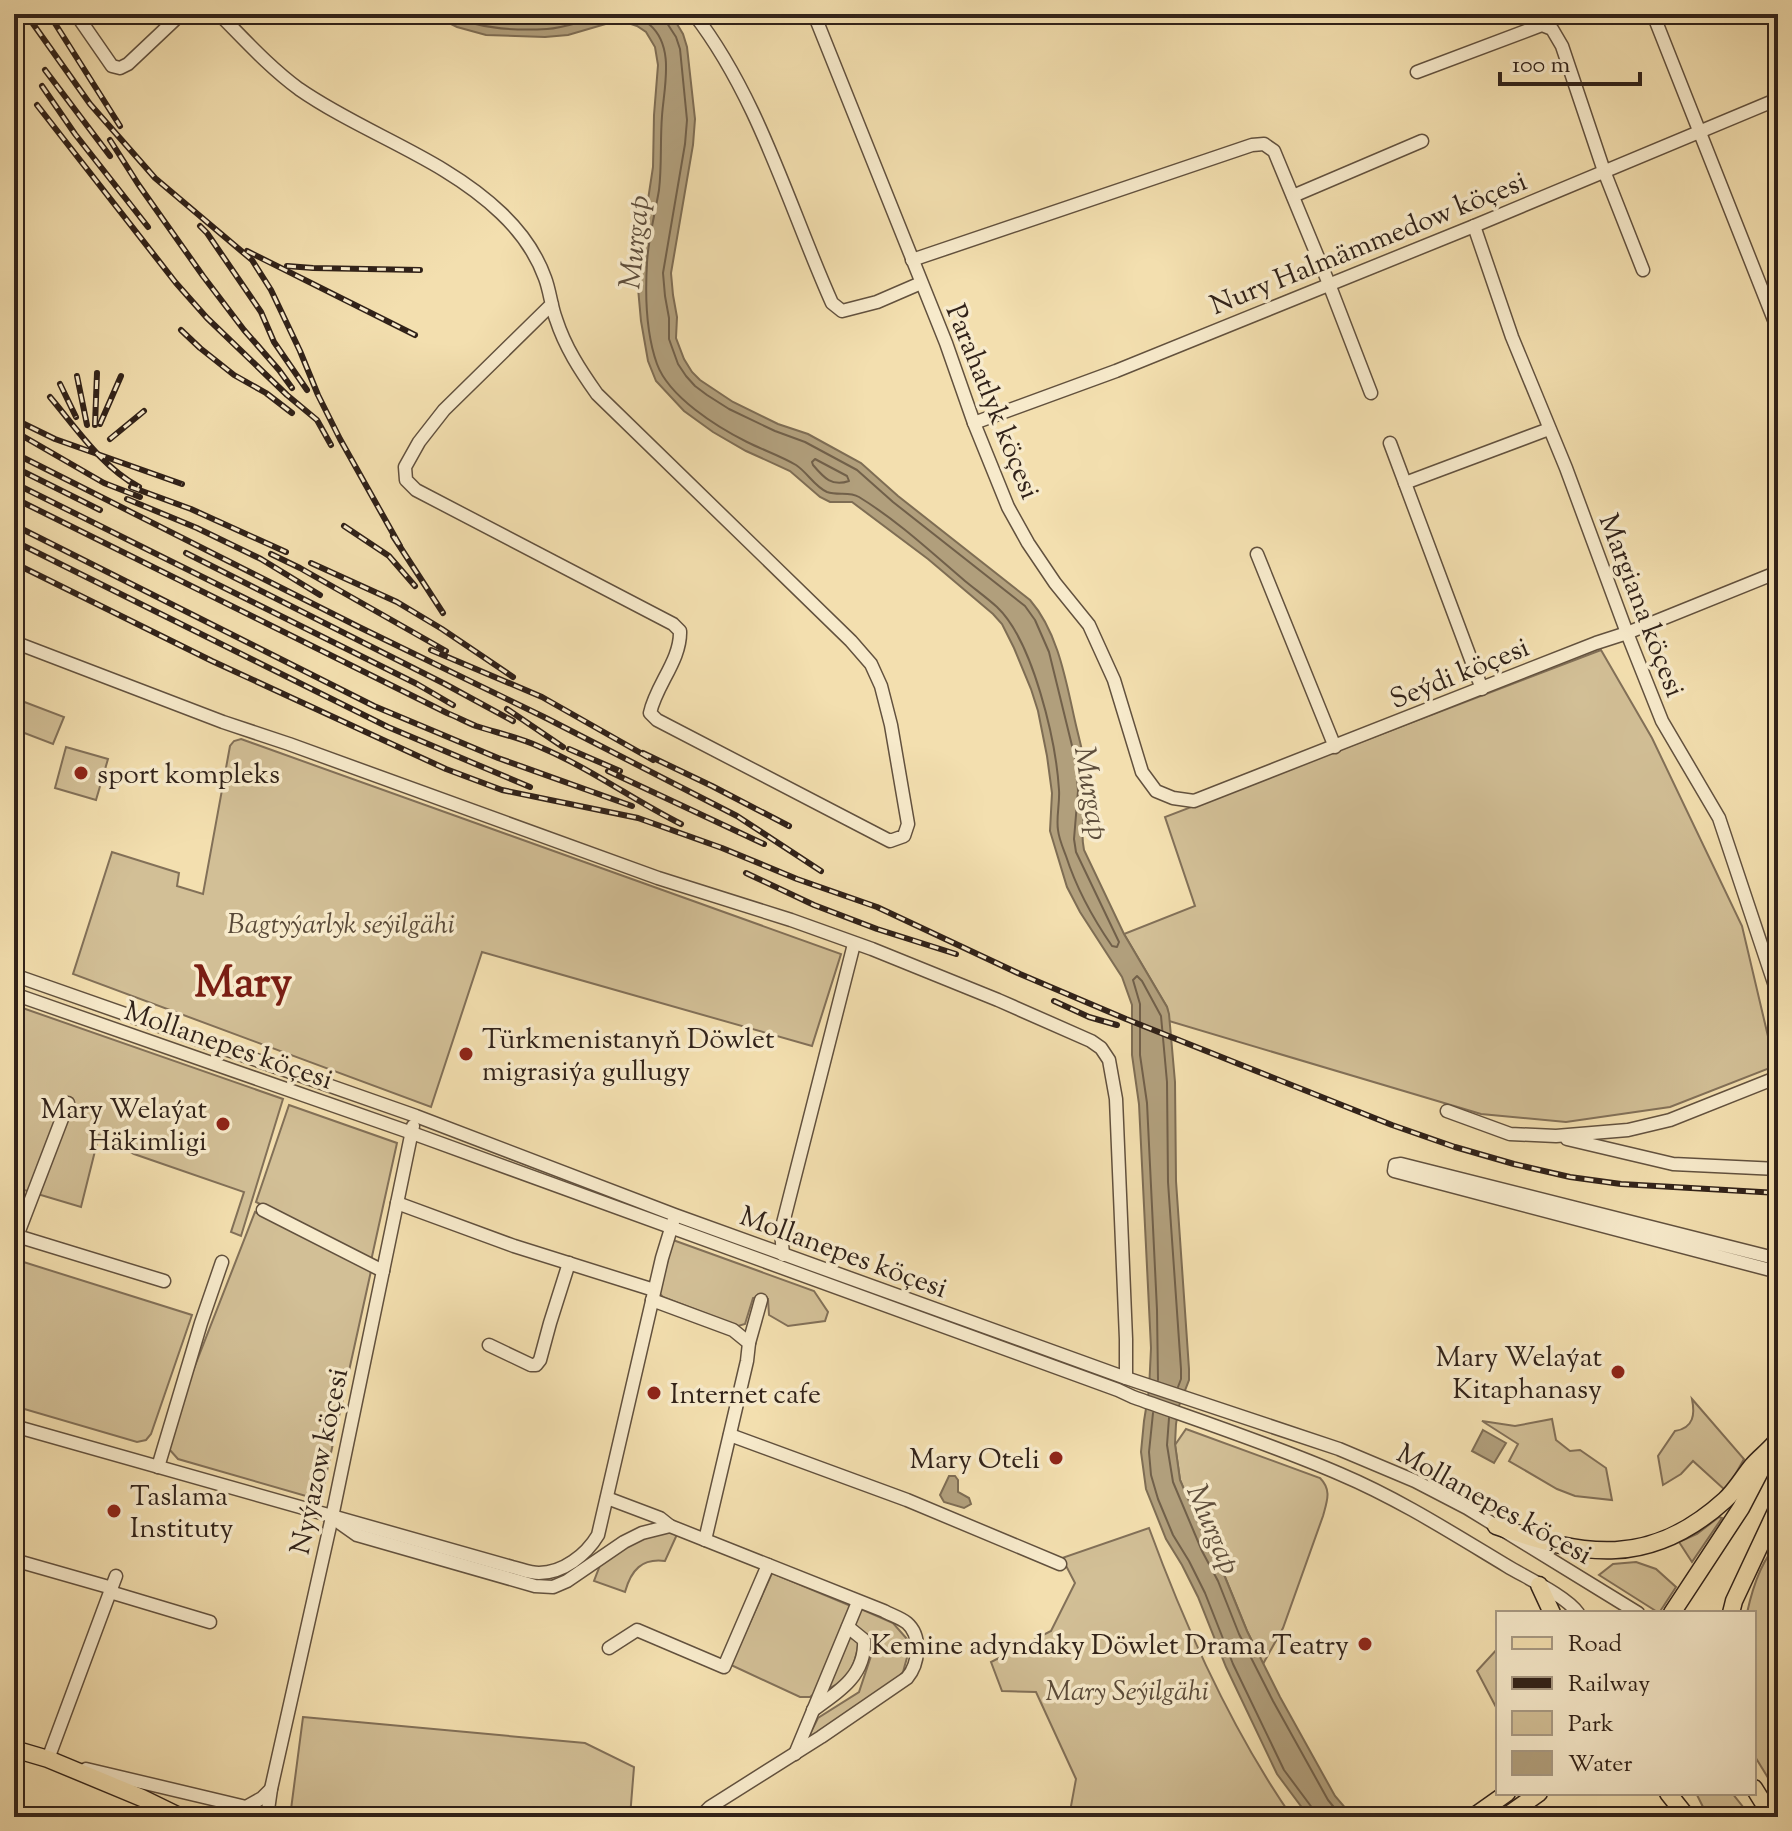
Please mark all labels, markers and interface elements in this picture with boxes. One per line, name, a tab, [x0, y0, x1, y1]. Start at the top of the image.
scale bar	[1500, 36, 1640, 86]
text: 100 m	[1512, 49, 1570, 83]
street label: Nury Halmämmedow köçesi	[1205, 163, 1534, 327]
water label: Murgap	[610, 193, 663, 291]
street label: Parahatlyk köçesi	[934, 299, 1049, 506]
street label: Margiana köçesi	[1587, 509, 1694, 704]
street label: Seýdi köçesi	[1384, 629, 1536, 721]
water label: Murgap	[1061, 743, 1118, 843]
place label: sport kompleks	[97, 756, 280, 796]
marker: sport kompleks	[72, 764, 90, 782]
park label: Bagtyýarlyk seýilgähi	[227, 906, 455, 946]
district label: Mary	[194, 954, 292, 1017]
street label: Mollanepes köçesi	[118, 992, 338, 1101]
place label: Türkmenistanyň Döwlet migrasiýa gullugy	[482, 1021, 775, 1093]
marker: Türkmenistanyň Döwlet migrasiýa gullugy	[457, 1045, 475, 1063]
place label: Mary Welaýat Häkimligi	[41, 1091, 207, 1163]
marker: Mary Welaýat Häkimligi	[214, 1115, 232, 1133]
street label: Mollanepes köçesi	[734, 1198, 952, 1310]
place label: Mary Welaýat Kitaphanasy	[1436, 1339, 1602, 1411]
marker: Mary Welaýat Kitaphanasy	[1609, 1363, 1627, 1381]
street label: Nyýazow köçesi	[282, 1365, 360, 1559]
place label: Internet cafe	[670, 1376, 821, 1416]
marker: Internet cafe	[645, 1384, 663, 1402]
street label: Mollanepes köçesi	[1388, 1435, 1599, 1576]
place label: Mary Oteli	[909, 1441, 1040, 1481]
marker: Mary Oteli	[1047, 1449, 1065, 1467]
place label: Taslama Instituty	[130, 1478, 233, 1550]
water label: Murgap	[1173, 1478, 1250, 1582]
marker: Taslama Instituty	[105, 1502, 123, 1520]
legend	[1496, 1611, 1756, 1795]
place label: Kemine adyndaky Döwlet Drama Teatry	[871, 1627, 1349, 1667]
text: Road	[1568, 1628, 1622, 1662]
marker: Kemine adyndaky Döwlet Drama Teatry	[1356, 1635, 1374, 1653]
text: Railway	[1568, 1668, 1650, 1702]
park label: Mary Seýilgähi	[1045, 1673, 1209, 1713]
text: Park	[1568, 1708, 1614, 1742]
text: Water	[1568, 1748, 1632, 1782]

